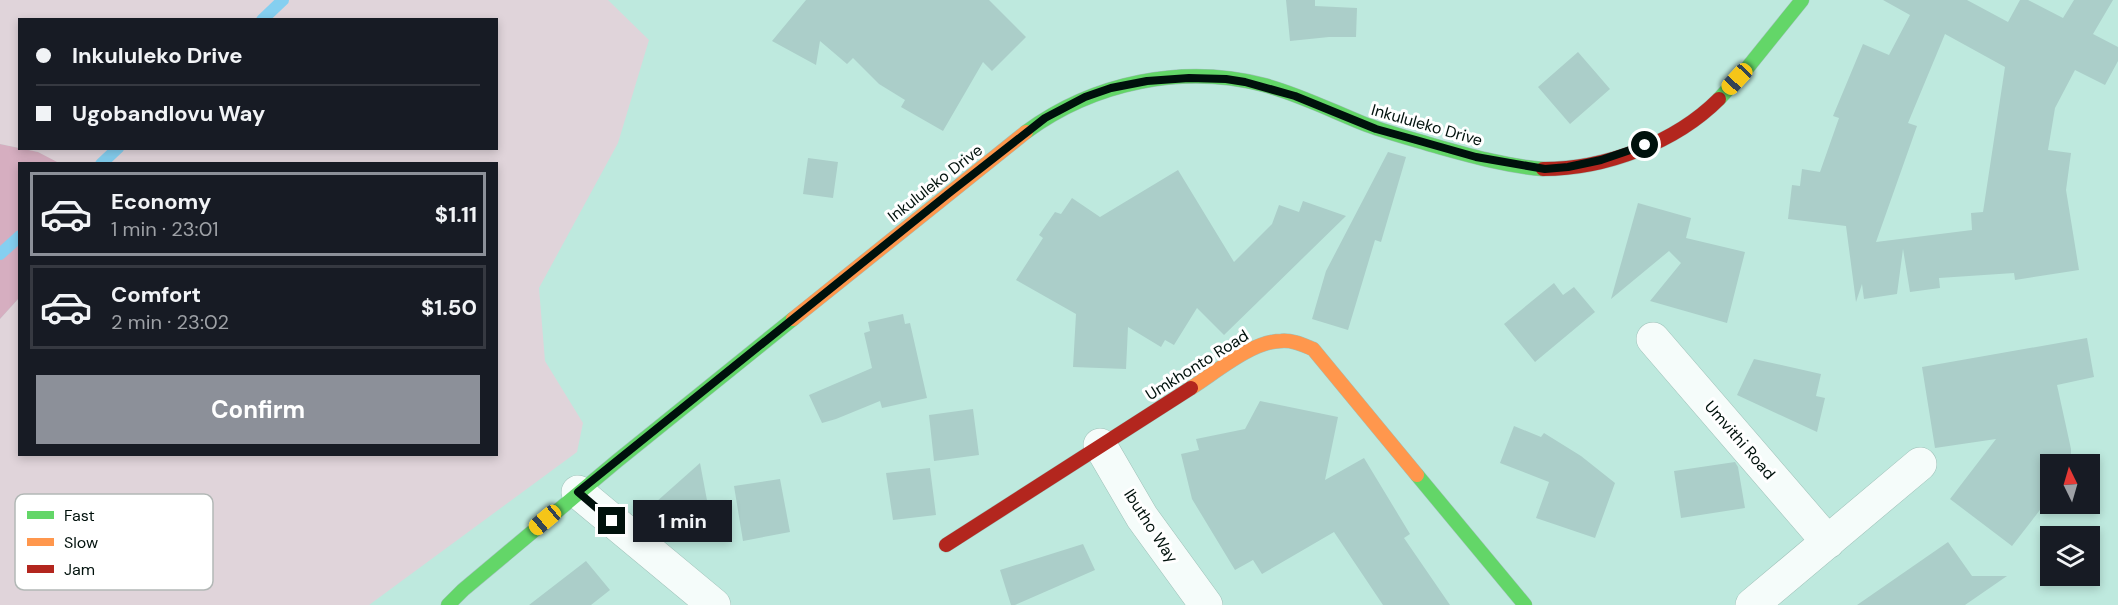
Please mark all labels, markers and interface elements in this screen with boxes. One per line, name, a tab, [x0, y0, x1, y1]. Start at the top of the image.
text: Inkululeko Drive	[72, 41, 243, 70]
car	[1718, 60, 1756, 98]
text: Ugobandlovu Way	[72, 99, 265, 128]
street label: Inkululeko Drive	[1369, 99, 1485, 151]
route start	[1631, 131, 1658, 158]
street label: Inkululeko Drive	[883, 139, 987, 227]
icon: car	[39, 187, 93, 241]
text: Economy	[111, 187, 211, 216]
text: $1.11	[435, 200, 477, 229]
text: 1 min · 23:01	[111, 216, 219, 242]
icon: car	[39, 280, 93, 334]
text: Comfort	[111, 280, 201, 309]
text: $1.50	[421, 293, 477, 322]
text: 2 min · 23:02	[111, 309, 229, 335]
street label: Umkhonto Road	[1142, 325, 1252, 405]
button: Confirm	[36, 375, 480, 444]
street label: Umvithi Road	[1700, 396, 1780, 484]
north arrow	[2040, 454, 2100, 514]
map controls	[2040, 454, 2100, 586]
street label: Ibutho Way	[1119, 485, 1183, 567]
legend	[15, 494, 213, 590]
callout: 1 min	[633, 500, 732, 542]
car	[525, 502, 565, 538]
text: Fast	[64, 505, 95, 526]
route end	[598, 507, 625, 534]
text: 1 min	[658, 508, 707, 534]
button: layers	[2040, 526, 2100, 586]
text: Slow	[64, 532, 98, 553]
text: Jam	[64, 559, 95, 580]

